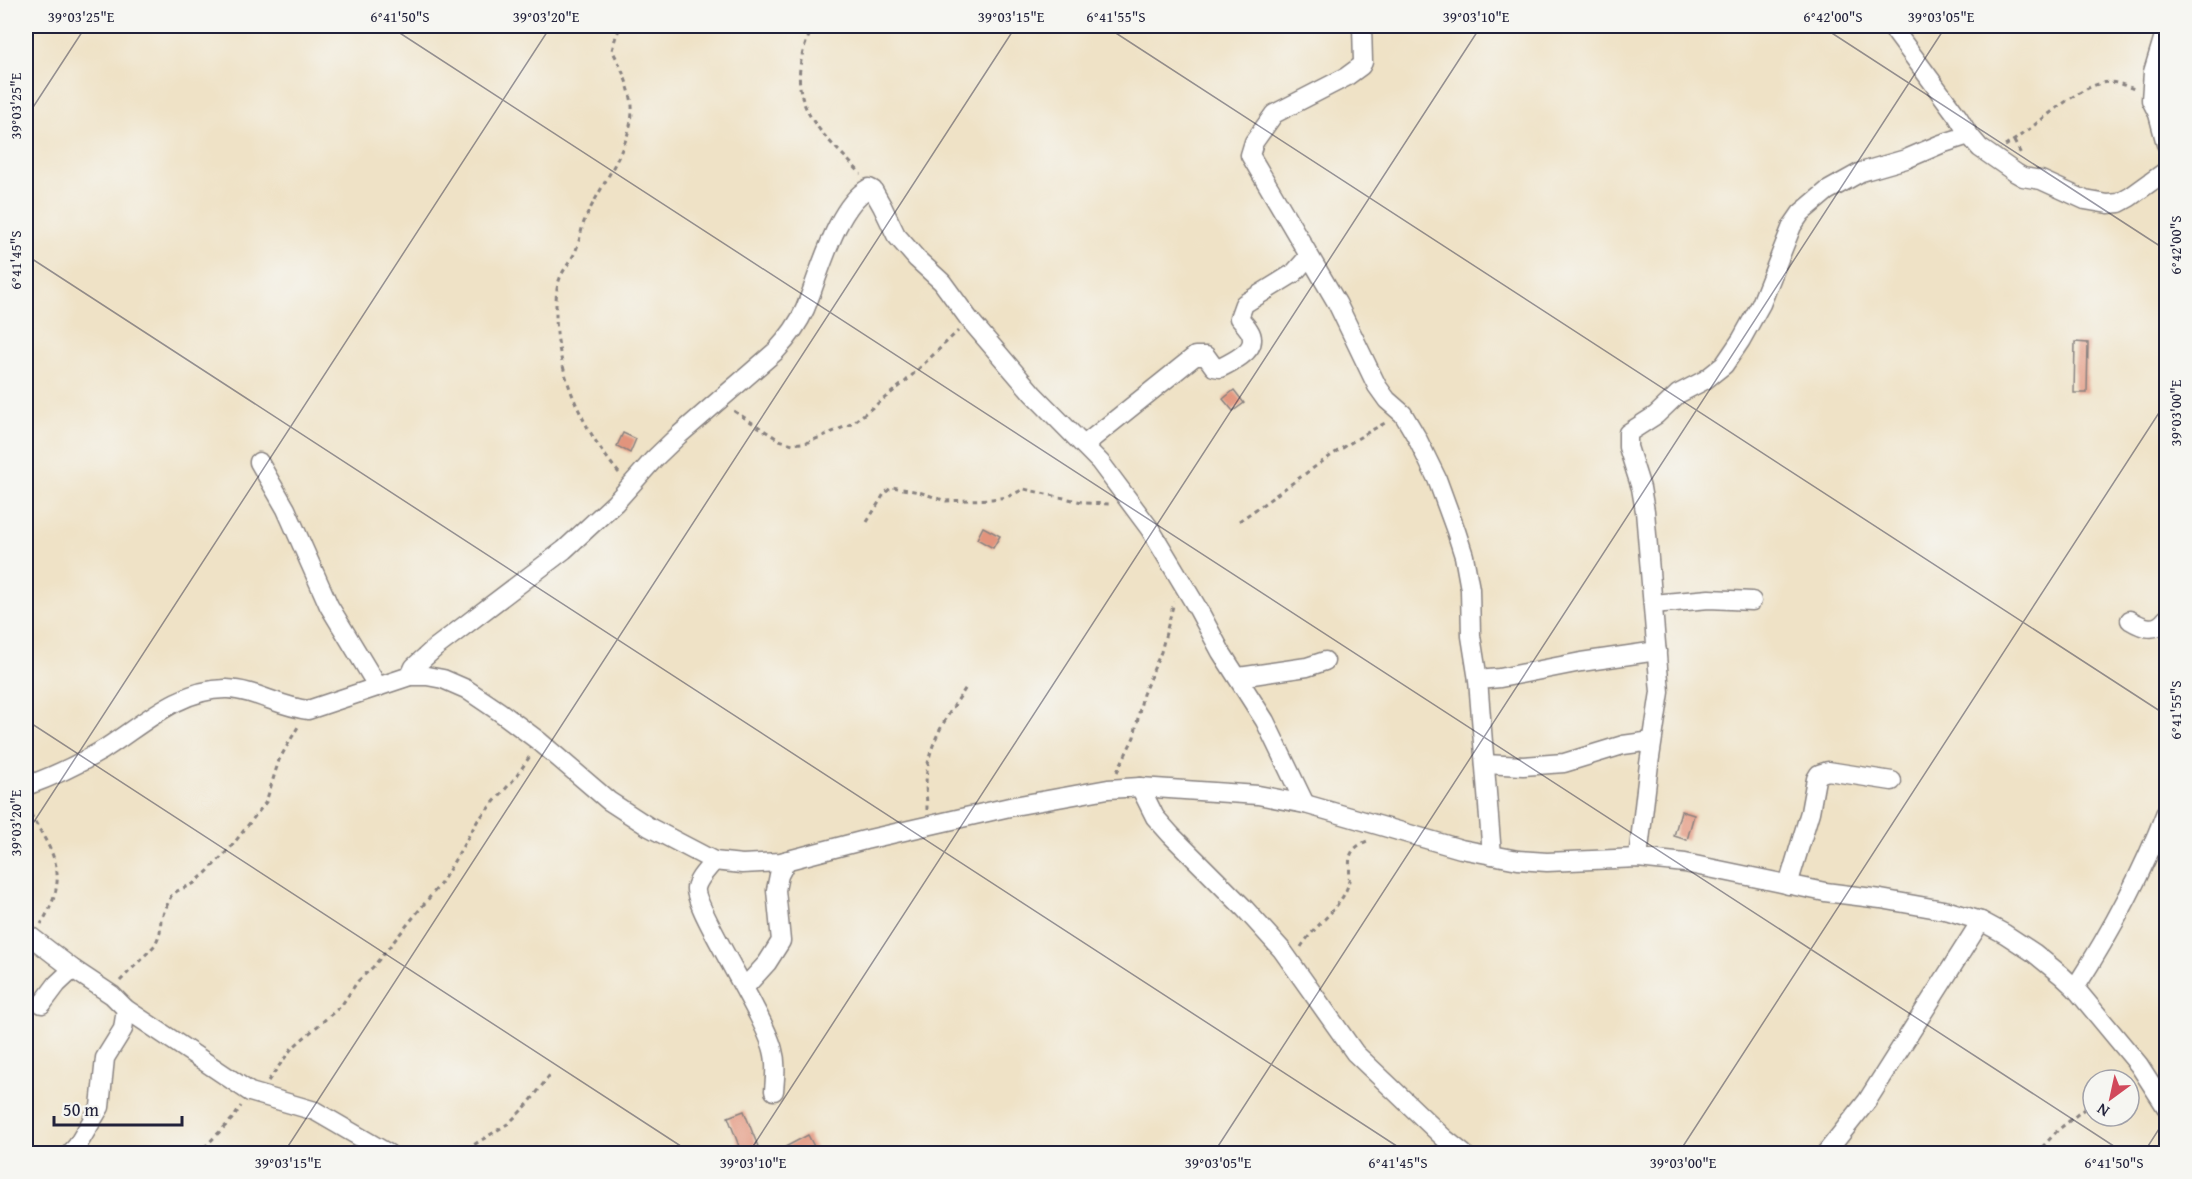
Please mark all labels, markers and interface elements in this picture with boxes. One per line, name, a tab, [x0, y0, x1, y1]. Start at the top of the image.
text: 39°03'25"E	[48, 6, 115, 27]
text: 6°41'50"S	[370, 6, 430, 27]
text: 39°03'20"E	[513, 6, 580, 27]
text: 39°03'15"E	[978, 6, 1045, 27]
text: 6°41'55"S	[1086, 6, 1146, 27]
text: 39°03'10"E	[1443, 6, 1510, 27]
text: 6°42'00"S	[1803, 6, 1863, 27]
text: 39°03'05"E	[1908, 6, 1975, 27]
text: 39°03'25"E	[5, 72, 26, 139]
text: 6°42'00"S	[2165, 215, 2186, 275]
text: 6°41'45"S	[5, 230, 26, 290]
text: 39°03'00"E	[2165, 379, 2186, 446]
text: 6°41'55"S	[2165, 680, 2186, 740]
text: 39°03'20"E	[5, 789, 26, 856]
north arrow	[2081, 1068, 2141, 1128]
scale bar	[54, 1089, 182, 1127]
text: 50 m	[63, 1096, 99, 1123]
text: N	[2092, 1097, 2114, 1124]
text: 39°03'15"E	[255, 1152, 322, 1173]
text: 39°03'10"E	[720, 1152, 787, 1173]
text: 39°03'05"E	[1185, 1152, 1252, 1173]
text: 6°41'45"S	[1368, 1152, 1428, 1173]
text: 39°03'00"E	[1650, 1152, 1717, 1173]
text: 6°41'50"S	[2084, 1152, 2144, 1173]

